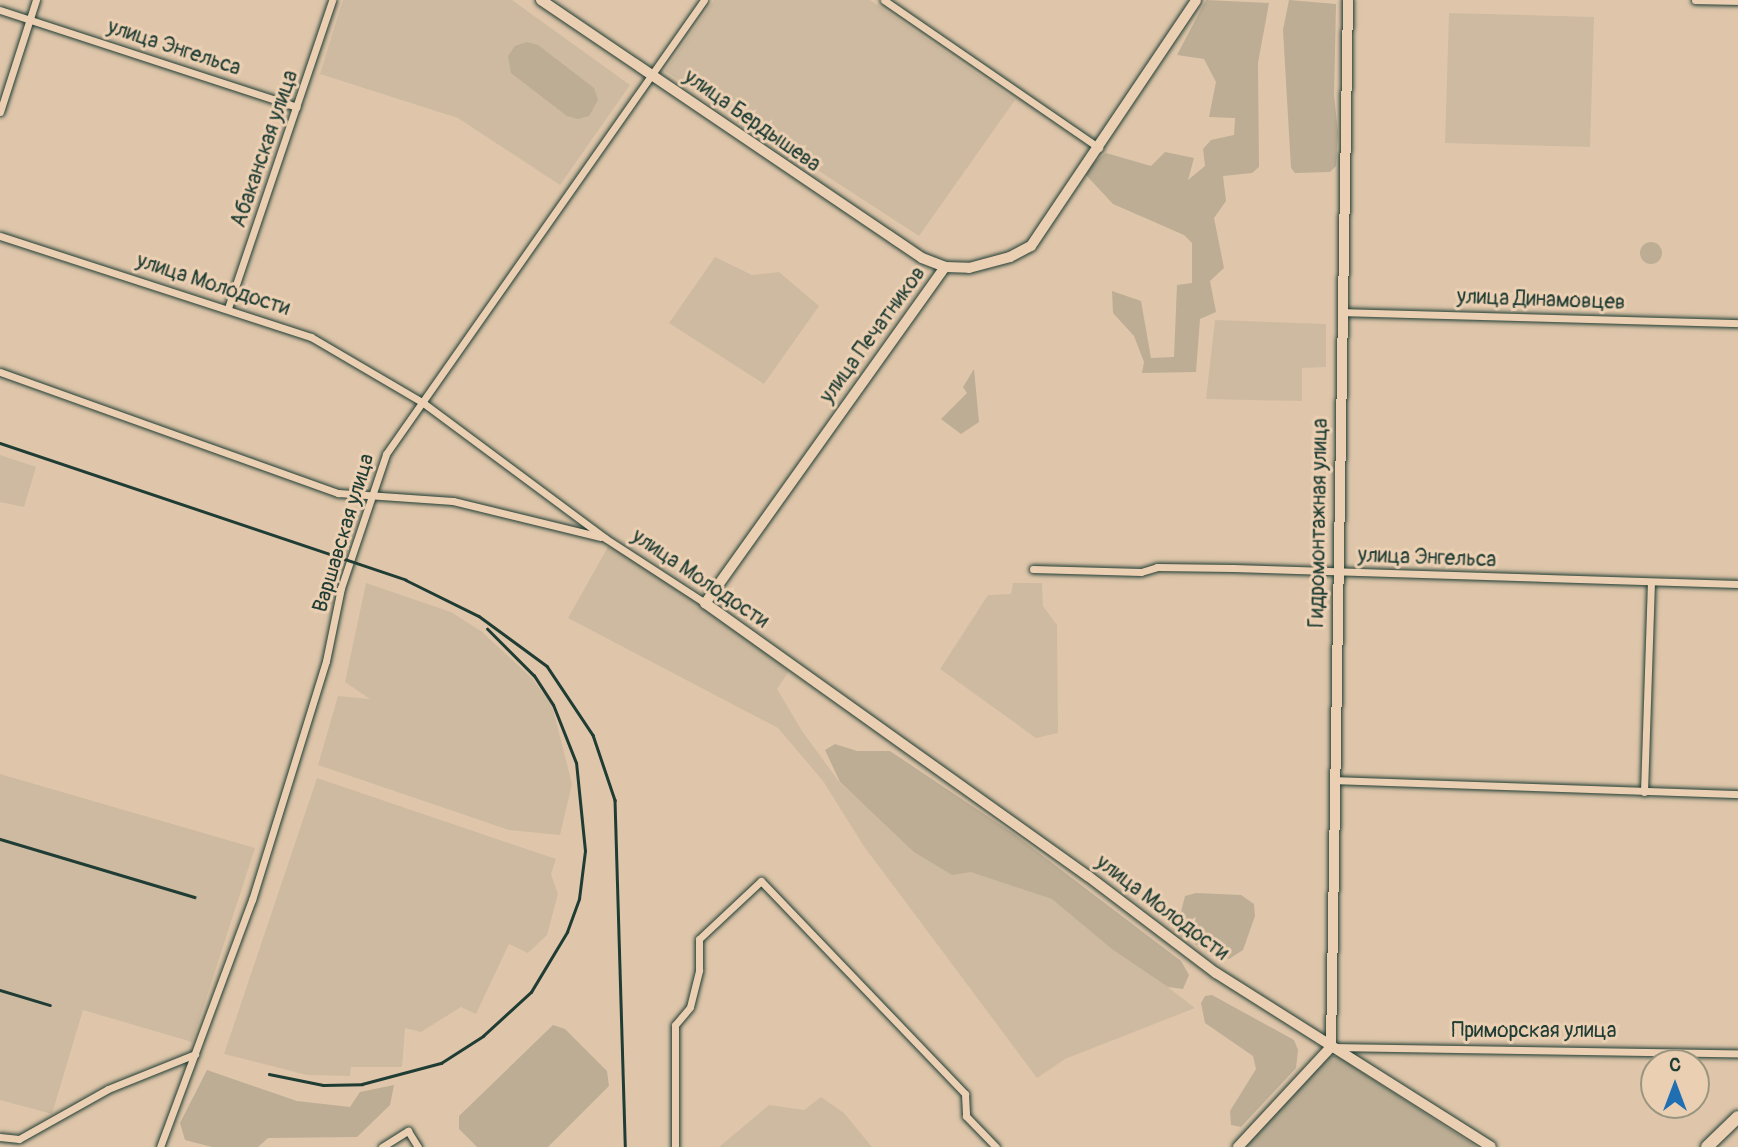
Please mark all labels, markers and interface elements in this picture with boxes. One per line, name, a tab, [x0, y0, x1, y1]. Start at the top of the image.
street label: улица Энгельса	[104, 15, 244, 81]
street label: улица Бердышева	[679, 64, 825, 178]
street label: Абаканская улица	[226, 67, 304, 231]
street label: улица Молодости	[133, 248, 293, 322]
street label: улица Печатников	[815, 262, 931, 408]
street label: улица Динамовцев	[1456, 284, 1626, 316]
street label: Гидромонтажная улица	[1305, 418, 1333, 628]
street label: Варшавская улица	[308, 451, 380, 615]
street label: улица Молодости	[627, 524, 773, 634]
street label: улица Энгельса	[1357, 543, 1497, 573]
street label: улица Молодости	[1091, 850, 1233, 966]
street label: Приморская улица	[1452, 1018, 1616, 1044]
north arrow	[1640, 1049, 1710, 1119]
text: С	[1669, 1053, 1681, 1077]

